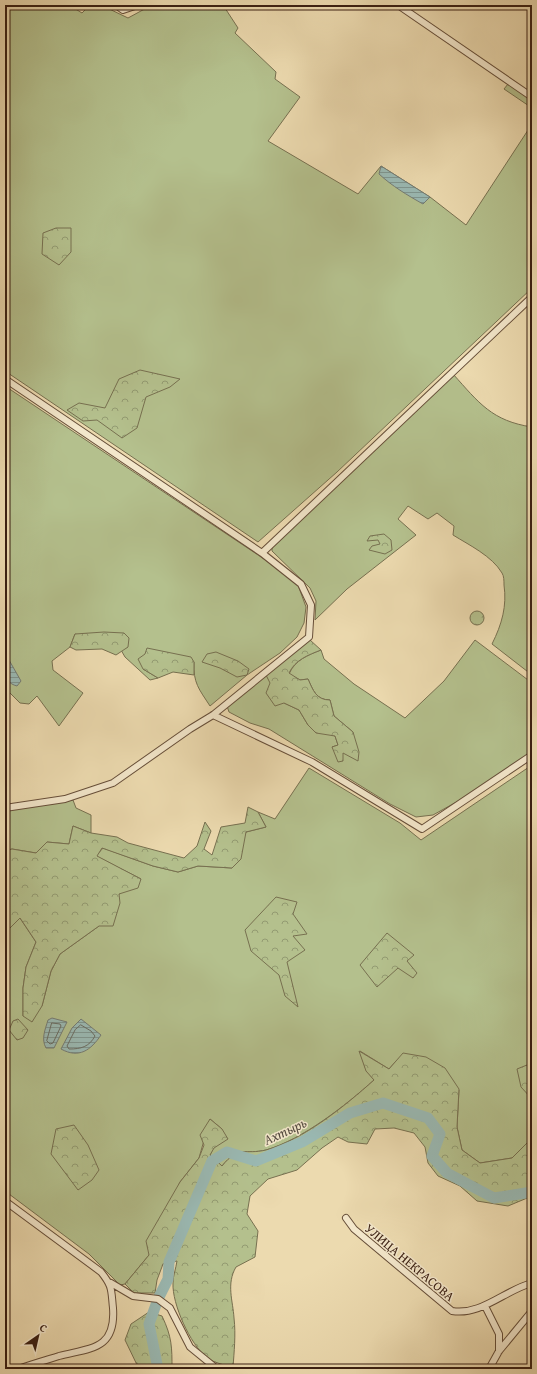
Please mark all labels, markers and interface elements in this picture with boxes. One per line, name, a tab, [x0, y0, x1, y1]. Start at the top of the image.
water label: Ахтырь	[259, 1112, 310, 1150]
street label: УЛИЦА НЕКРАСОВА	[361, 1219, 459, 1306]
north arrow	[18, 1316, 58, 1356]
text: С	[37, 1319, 51, 1336]

